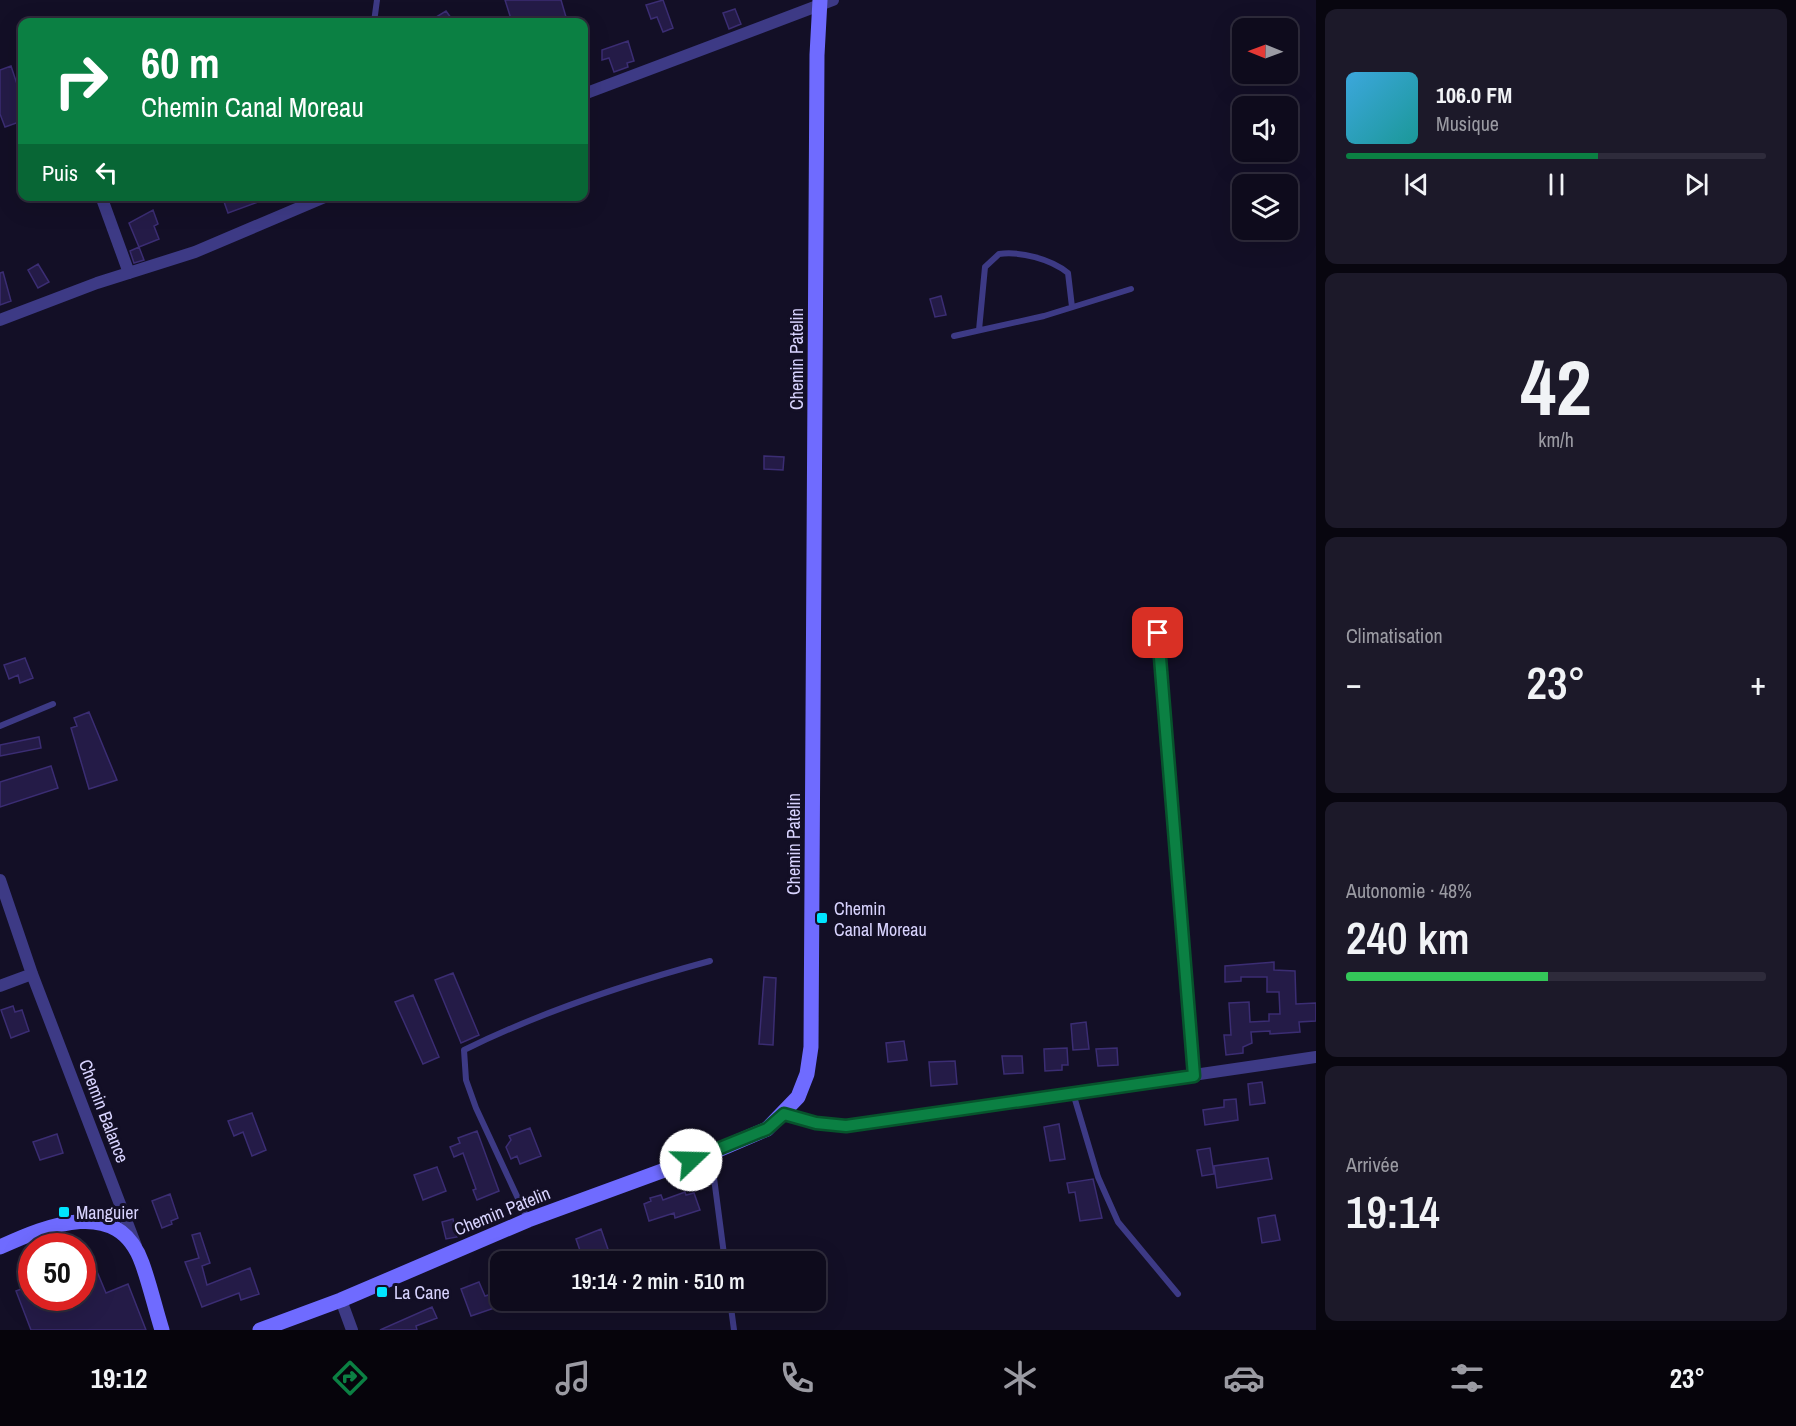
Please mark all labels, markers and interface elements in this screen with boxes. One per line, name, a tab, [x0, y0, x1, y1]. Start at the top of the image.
north arrow	[1232, 18, 1298, 84]
map controls	[1232, 18, 1298, 240]
text: 60 m	[141, 35, 220, 91]
icon: right	[42, 42, 120, 120]
text: 106.0 FM	[1436, 80, 1512, 110]
text: Chemin Canal Moreau	[141, 89, 364, 125]
button: sound	[1232, 96, 1298, 162]
text: Musique	[1436, 110, 1499, 137]
icon: left	[90, 156, 123, 189]
text: Puis	[42, 158, 78, 188]
icon: previous	[1400, 168, 1433, 201]
icon: pause	[1540, 168, 1573, 201]
icon: next	[1680, 168, 1713, 201]
button: layers	[1232, 174, 1298, 240]
street label: Chemin Patelin	[784, 308, 809, 410]
text: 42	[1520, 334, 1592, 439]
text: km/h	[1538, 426, 1574, 453]
pin	[1132, 607, 1183, 658]
icon: arrive	[1141, 616, 1174, 649]
text: Climatisation	[1346, 622, 1443, 649]
text: 23°	[1526, 652, 1586, 713]
text: −	[1346, 661, 1362, 705]
text: +	[1750, 661, 1766, 705]
street label: Chemin Patelin	[781, 793, 806, 895]
text: Autonomie · 48%	[1346, 877, 1472, 904]
place label: Chemin Canal Moreau	[834, 896, 927, 942]
text: 240 km	[1346, 907, 1470, 968]
marker: Chemin Canal Moreau	[815, 911, 829, 925]
street label: Chemin Balance	[73, 1056, 135, 1166]
position arrow	[659, 1128, 723, 1192]
text: Arrivée	[1346, 1151, 1399, 1178]
street label: Chemin Patelin	[450, 1180, 554, 1242]
text: 19:14	[1346, 1181, 1440, 1242]
place label: Manguier	[76, 1200, 138, 1225]
marker: Manguier	[57, 1205, 71, 1219]
speed limit sign: 50	[18, 1233, 96, 1311]
text: 19:14 · 2 min · 510 m	[571, 1266, 745, 1296]
place label: La Cane	[394, 1280, 450, 1305]
marker: La Cane	[375, 1285, 389, 1299]
icon: directions	[329, 1357, 371, 1399]
icon: music	[552, 1357, 594, 1399]
icon: phone	[776, 1357, 818, 1399]
icon: climate	[999, 1357, 1041, 1399]
icon: car	[1223, 1357, 1265, 1399]
icon: filters	[1446, 1357, 1488, 1399]
text: 19:12	[91, 1360, 147, 1396]
text: 23°	[1670, 1360, 1705, 1396]

